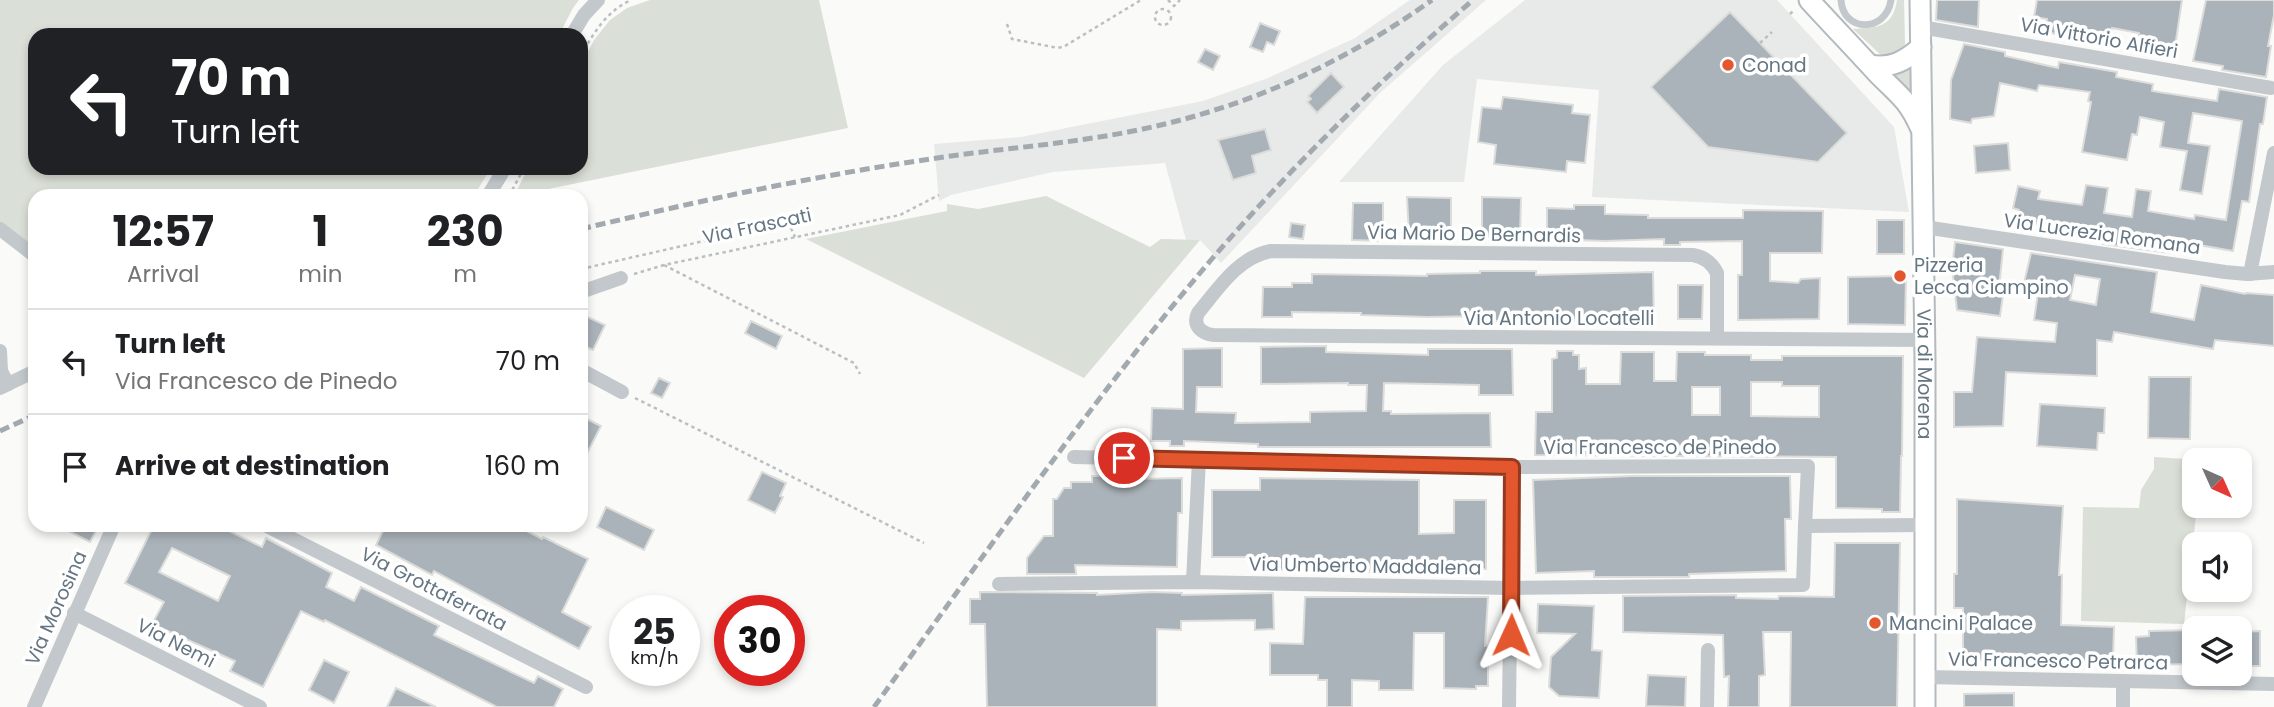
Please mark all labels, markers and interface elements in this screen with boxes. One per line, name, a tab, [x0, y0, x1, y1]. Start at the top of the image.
street label: Via Vittorio Alfieri	[2018, 11, 2180, 65]
text: 70 m	[171, 44, 291, 112]
place label: Conad	[1742, 52, 1807, 79]
icon: left	[56, 56, 147, 147]
marker: Conad	[1720, 57, 1736, 73]
text: Turn left	[171, 109, 300, 154]
street label: Via Frascati	[700, 201, 814, 251]
text: 12:57	[112, 202, 214, 261]
text: 1	[312, 202, 328, 261]
text: 230	[427, 202, 504, 261]
street label: Via Lucrezia Romana	[2002, 207, 2202, 261]
street label: Via Mario De Bernardis	[1367, 219, 1581, 249]
place label: Pizzeria Lecca Ciampino	[1914, 252, 2069, 301]
text: Arrival	[127, 258, 199, 290]
text: min	[298, 258, 342, 290]
text: m	[453, 258, 477, 290]
marker: Pizzeria Lecca Ciampino	[1892, 268, 1908, 284]
street label: Via Antonio Locatelli	[1463, 305, 1655, 332]
street label: Via di Morena	[1911, 309, 1939, 439]
text: Turn left	[115, 326, 226, 362]
icon: left	[56, 343, 94, 381]
text: 70 m	[496, 343, 560, 379]
text: Via Francesco de Pinedo	[115, 365, 398, 397]
pin	[1094, 428, 1154, 488]
street label: Via Francesco de Pinedo	[1543, 434, 1777, 461]
icon: arrive	[1105, 439, 1143, 477]
icon: arrive	[56, 448, 94, 486]
text: Arrive at destination	[115, 448, 390, 484]
text: 160 m	[485, 448, 560, 484]
north arrow	[2182, 448, 2252, 518]
map controls	[2182, 448, 2252, 686]
button: sound	[2182, 532, 2252, 602]
street label: Via Grottaferrata	[356, 540, 512, 638]
street label: Via Morosina	[19, 546, 93, 670]
street label: Via Umberto Maddalena	[1248, 550, 1482, 582]
speed limit sign: 30	[714, 595, 805, 686]
position arrow	[1474, 598, 1548, 672]
text: 25	[633, 607, 676, 656]
place label: Mancini Palace	[1889, 610, 2033, 637]
street label: Via Nemi	[132, 612, 220, 674]
marker: Mancini Palace	[1867, 615, 1883, 631]
button: layers	[2182, 616, 2252, 686]
text: km/h	[631, 645, 678, 670]
street label: Via Francesco Petrarca	[1948, 646, 2168, 676]

